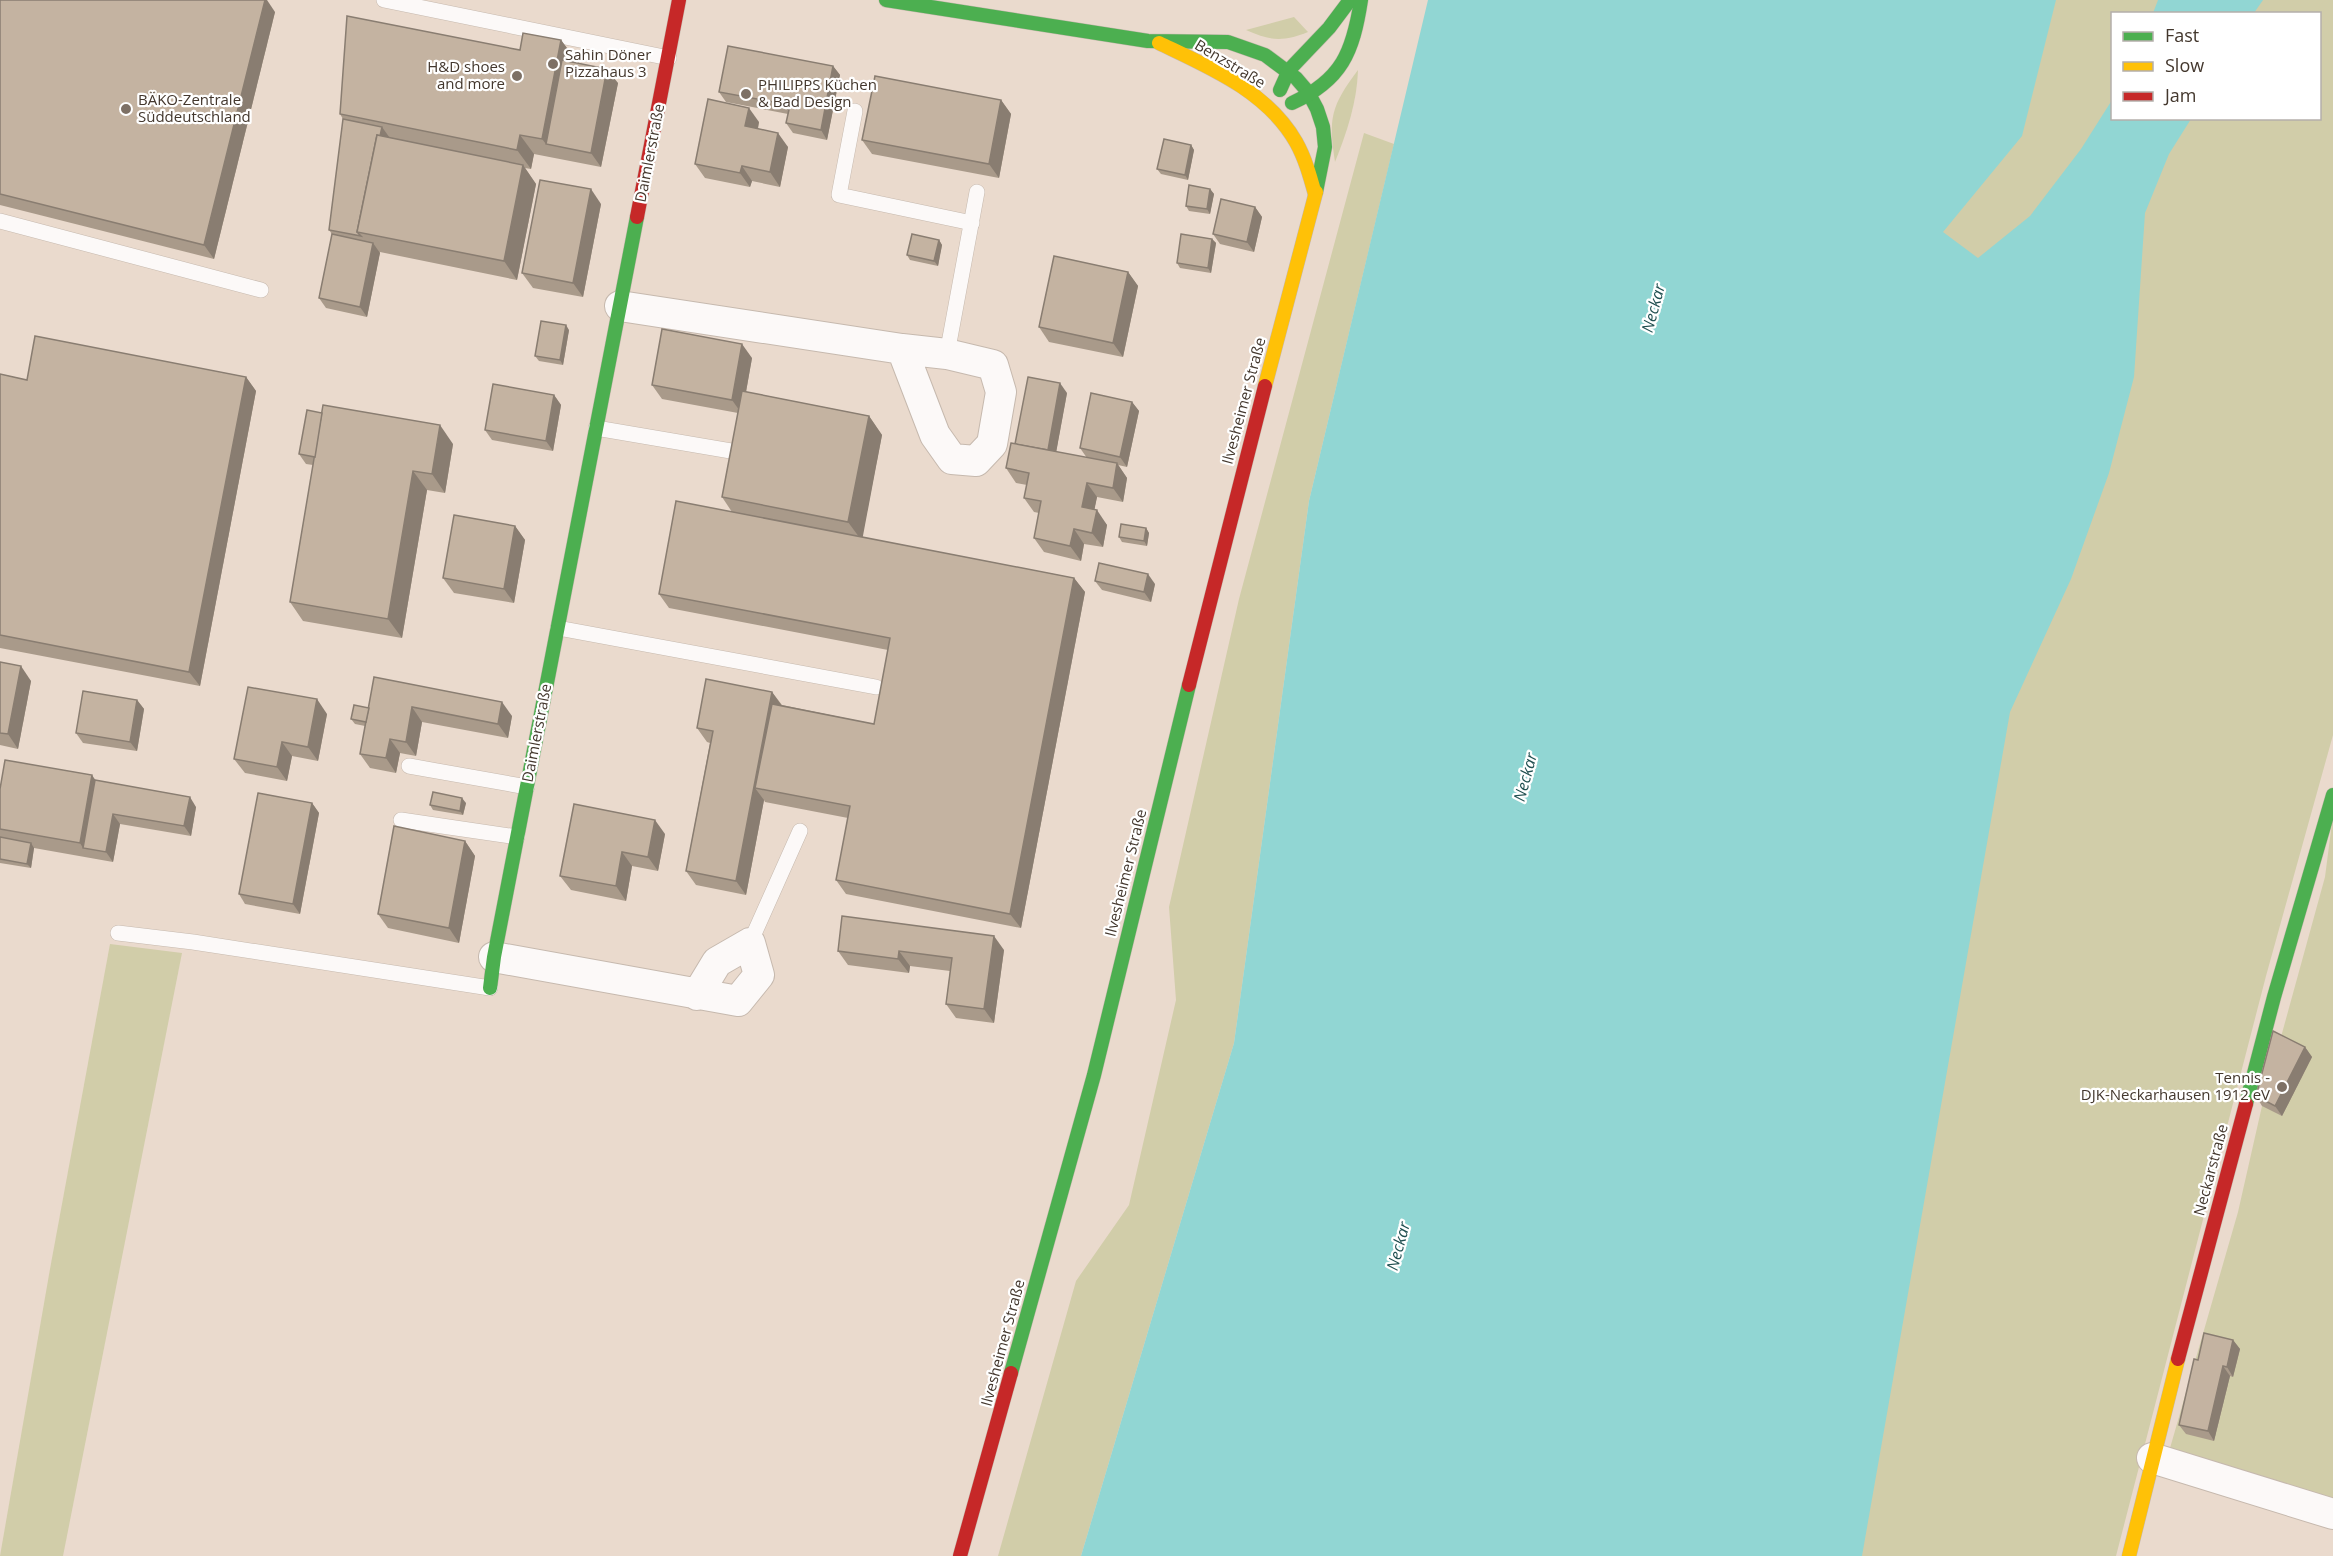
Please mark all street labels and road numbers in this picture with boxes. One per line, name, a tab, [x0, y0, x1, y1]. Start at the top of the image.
street label: Benzstraße	[1191, 34, 1270, 92]
street label: Daimlerstraße	[630, 102, 668, 204]
street label: Ilvesheimer Straße	[1216, 335, 1270, 466]
street label: Daimlerstraße	[517, 682, 555, 784]
street label: Ilvesheimer Straße	[1100, 807, 1151, 939]
street label: Neckarstraße	[2188, 1122, 2232, 1218]
street label: Ilvesheimer Straße	[975, 1277, 1029, 1408]

